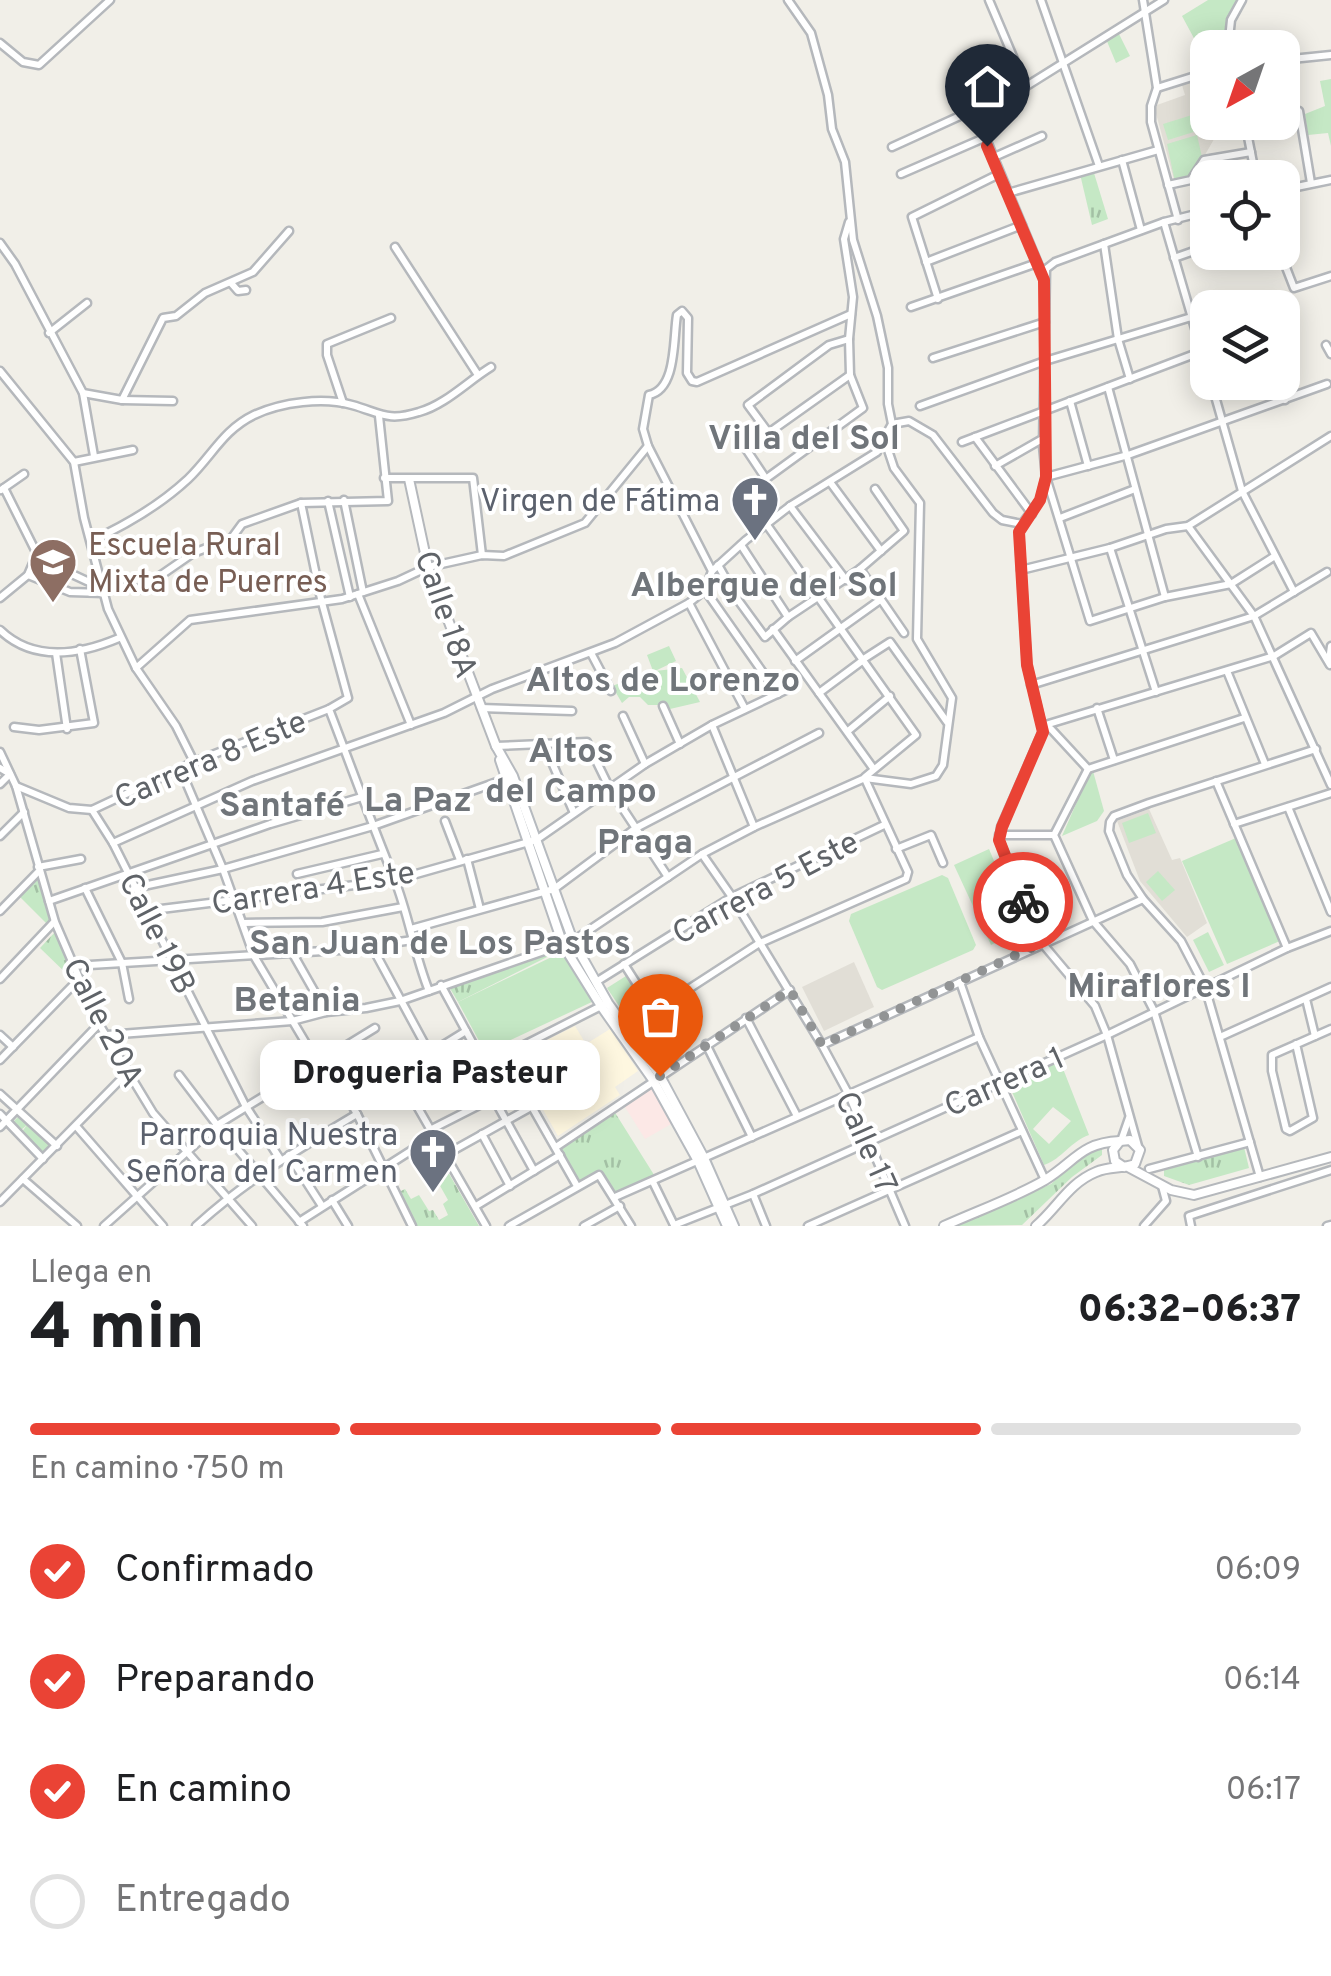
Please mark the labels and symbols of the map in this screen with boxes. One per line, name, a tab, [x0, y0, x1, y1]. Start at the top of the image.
north arrow	[1190, 30, 1300, 140]
pin	[945, 44, 1030, 147]
district label: Villa del Sol	[708, 418, 900, 462]
church icon: Virgen de Fátima	[729, 474, 781, 542]
place label: Virgen de Fátima	[480, 483, 720, 523]
place label: Escuela Rural Mixta de Puerres	[88, 527, 328, 604]
school or university icon: Escuela Rural Mixta de Puerres	[27, 536, 79, 604]
street label: Calle 18A	[404, 546, 485, 684]
district label: Albergue del Sol	[630, 565, 898, 609]
district label: Altos de Lorenzo	[526, 660, 800, 704]
street label: Carrera 8 Este	[109, 703, 313, 820]
district label: Altos del Campo	[485, 731, 657, 815]
district label: La Paz	[364, 780, 472, 824]
district label: Santafé	[219, 785, 345, 829]
district label: Praga	[597, 822, 693, 866]
street label: Carrera 5 Este	[666, 824, 866, 955]
courier	[973, 852, 1073, 952]
street label: Carrera 4 Este	[209, 854, 418, 926]
street label: Calle 19B	[108, 867, 203, 1002]
district label: San Juan de Los Pastos	[249, 923, 631, 967]
street label: Calle 20A	[52, 952, 151, 1095]
district label: Miraflores I	[1067, 966, 1251, 1010]
pin	[618, 974, 703, 1077]
district label: Betania	[233, 980, 361, 1024]
street label: Carrera 1	[939, 1040, 1072, 1128]
callout: Drogueria Pasteur	[260, 1041, 600, 1111]
street label: Calle 17	[824, 1086, 904, 1200]
place label: Parroquia Nuestra Señora del Carmen	[126, 1117, 398, 1194]
church icon: Parroquia Nuestra Señora del Carmen	[407, 1126, 459, 1194]

